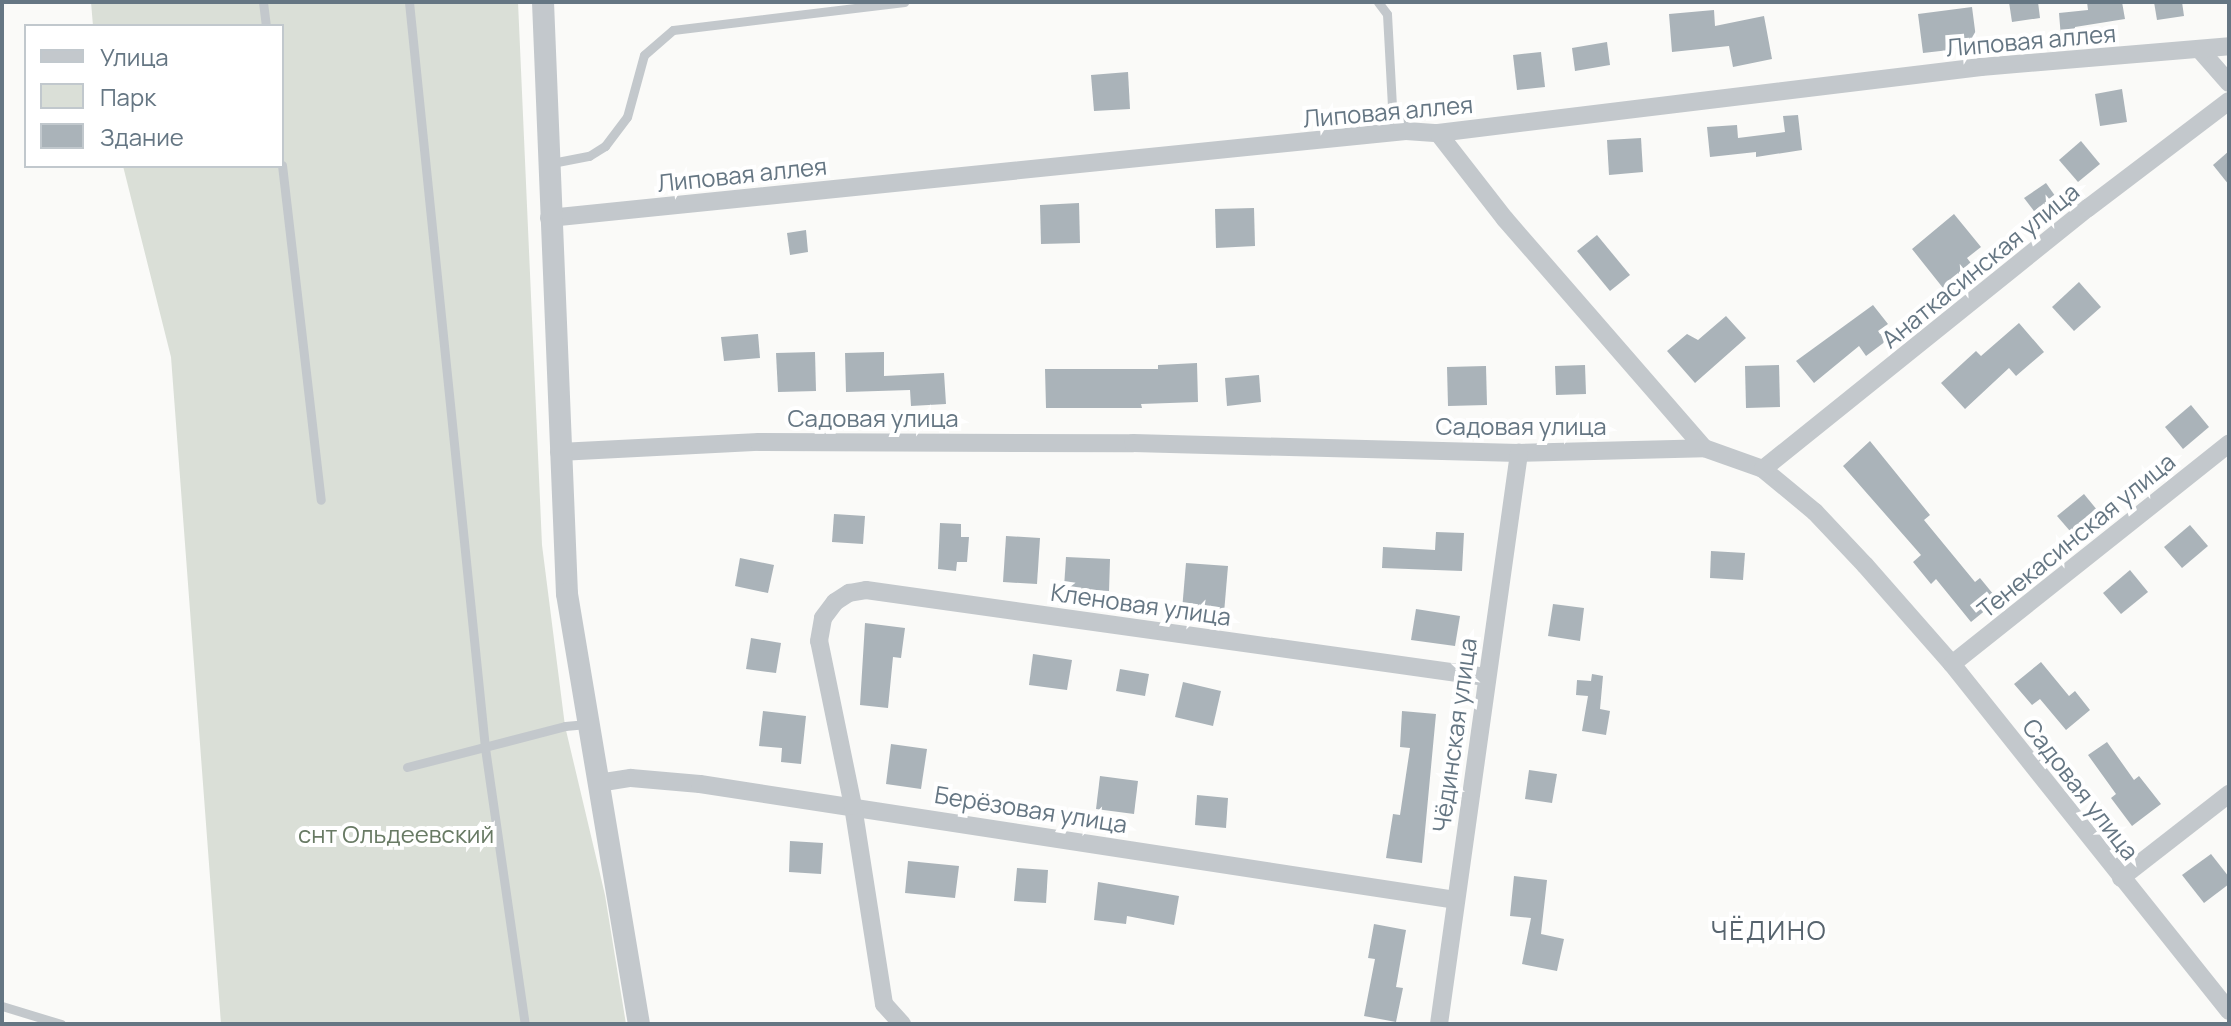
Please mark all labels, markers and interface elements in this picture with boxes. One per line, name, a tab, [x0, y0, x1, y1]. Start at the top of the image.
street label: Липовая аллея	[1945, 18, 2117, 62]
legend	[24, 24, 284, 168]
text: Улица	[100, 40, 169, 73]
text: Парк	[100, 80, 156, 113]
street label: Липовая аллея	[1302, 89, 1474, 133]
text: Здание	[100, 120, 184, 153]
street label: Липовая аллея	[656, 151, 828, 197]
street label: Анаткасинская улица	[1875, 177, 2085, 353]
street label: Садовая улица	[787, 404, 959, 432]
street label: Садовая улица	[1435, 412, 1607, 440]
street label: Тенекасинская улица	[1971, 447, 2181, 623]
street label: Кленовая улица	[1049, 577, 1233, 631]
street label: Чёдинская улица	[1426, 636, 1482, 834]
street label: Садовая улица	[2017, 713, 2145, 865]
street label: Берёзовая улица	[933, 780, 1129, 838]
park label: снт Ольдеевский	[298, 820, 494, 848]
district label: ЧЁДИНО	[1710, 915, 1828, 947]

